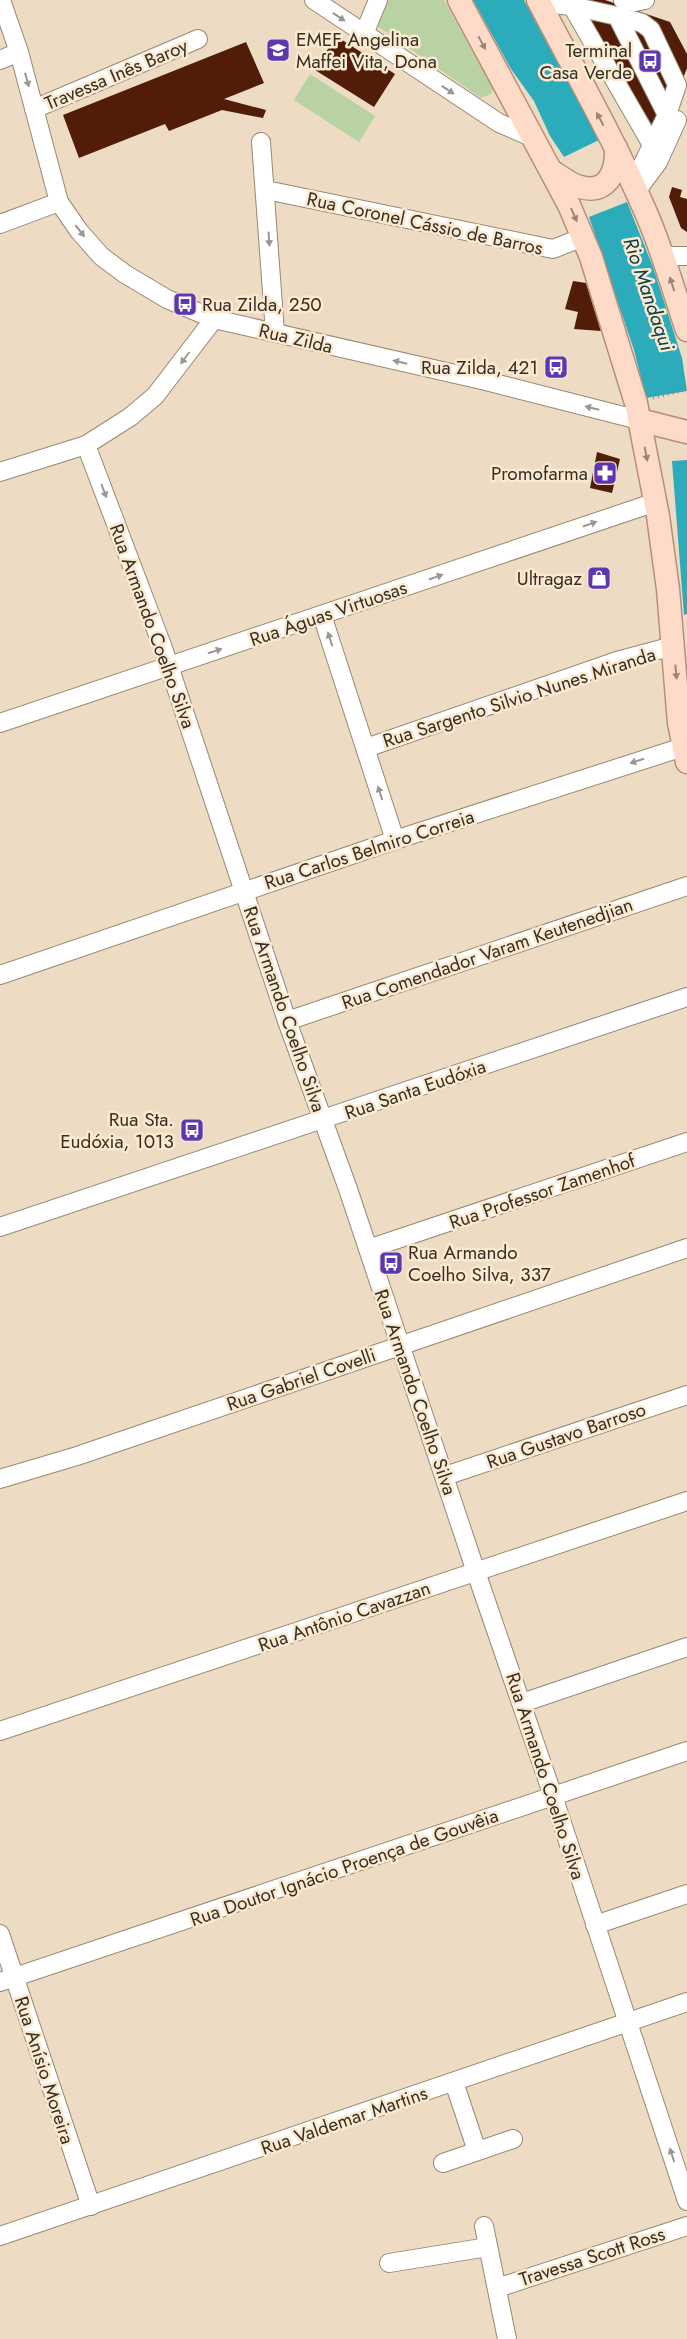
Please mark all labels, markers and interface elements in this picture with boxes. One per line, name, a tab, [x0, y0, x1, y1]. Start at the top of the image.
one-way arrow	[332, 12, 346, 22]
place label: EMEF Angelina Maffei Vita, Dona	[296, 26, 437, 75]
street label: Travessa Inês Baroy	[40, 32, 193, 117]
one-way arrow	[478, 36, 487, 50]
school or university icon: EMEF Angelina Maffei Vita, Dona	[265, 37, 291, 63]
place label: Terminal Casa Verde	[539, 37, 632, 86]
bus stop icon: Terminal Casa Verde	[637, 48, 663, 74]
one-way arrow	[23, 72, 31, 87]
one-way arrow	[442, 85, 455, 94]
one-way arrow	[596, 112, 605, 125]
street label: Rua Coronel Cássio de Barros	[304, 185, 546, 262]
one-way arrow	[570, 208, 578, 222]
one-way arrow	[75, 224, 85, 238]
one-way arrow	[266, 231, 274, 247]
water label: Rio Mandaqui	[616, 234, 682, 356]
one-way arrow	[667, 276, 675, 291]
bus stop icon: Rua Zilda, 250	[172, 291, 198, 317]
place label: Rua Zilda, 250	[202, 291, 322, 318]
street label: Rua Zilda	[256, 317, 336, 360]
one-way arrow	[179, 351, 190, 364]
place label: Rua Zilda, 421	[421, 354, 538, 381]
bus stop icon: Rua Zilda, 421	[543, 354, 569, 380]
one-way arrow	[392, 358, 407, 366]
one-way arrow	[584, 404, 599, 412]
one-way arrow	[642, 447, 650, 462]
place label: Promofarma	[491, 460, 588, 487]
pharmacy icon: Promofarma	[592, 460, 618, 486]
one-way arrow	[101, 483, 108, 498]
street label: Rua Armando Coelho Silva	[103, 520, 202, 732]
one-way arrow	[582, 520, 597, 528]
place label: Ultragaz	[517, 565, 582, 592]
shop icon: Ultragaz	[586, 565, 612, 591]
one-way arrow	[428, 573, 443, 580]
street label: Rua Águas Virtuosas	[246, 574, 411, 653]
one-way arrow	[326, 631, 333, 646]
street label: Rua Sargento Silvio Nunes Miranda	[379, 641, 659, 754]
one-way arrow	[208, 646, 223, 654]
one-way arrow	[672, 665, 680, 681]
one-way arrow	[629, 758, 644, 765]
one-way arrow	[376, 786, 383, 801]
street label: Rua Carlos Belmiro Correia	[261, 803, 477, 896]
street label: Rua Comendador Varam Keutenedjian	[338, 891, 636, 1016]
street label: Rua Armando Coelho Silva	[237, 903, 332, 1116]
street label: Rua Santa Eudóxia	[341, 1053, 489, 1126]
place label: Rua Sta. Eudóxia, 1013	[60, 1106, 174, 1155]
bus stop icon: Rua Sta. Eudóxia, 1013	[179, 1117, 205, 1143]
street label: Rua Professor Zamenhof	[446, 1147, 639, 1236]
place label: Rua Armando Coelho Silva, 337	[408, 1239, 551, 1288]
bus stop icon: Rua Armando Coelho Silva, 337	[378, 1250, 404, 1276]
street label: Rua Armando Coelho Silva	[368, 1286, 463, 1499]
street label: Rua Gabriel Covelli	[223, 1341, 379, 1418]
street label: Rua Gustavo Barroso	[483, 1396, 649, 1475]
street label: Rua Antônio Cavazzan	[254, 1574, 434, 1659]
street label: Rua Armando Coelho Silva	[499, 1669, 592, 1883]
street label: Rua Doutor Ignácio Proença de Gouvêia	[186, 1802, 502, 1933]
street label: Rua Anísio Moreira	[8, 1993, 81, 2148]
street label: Rua Valdemar Martins	[257, 2079, 431, 2162]
one-way arrow	[667, 2147, 675, 2162]
street label: Travessa Scott Ross	[516, 2220, 669, 2293]

